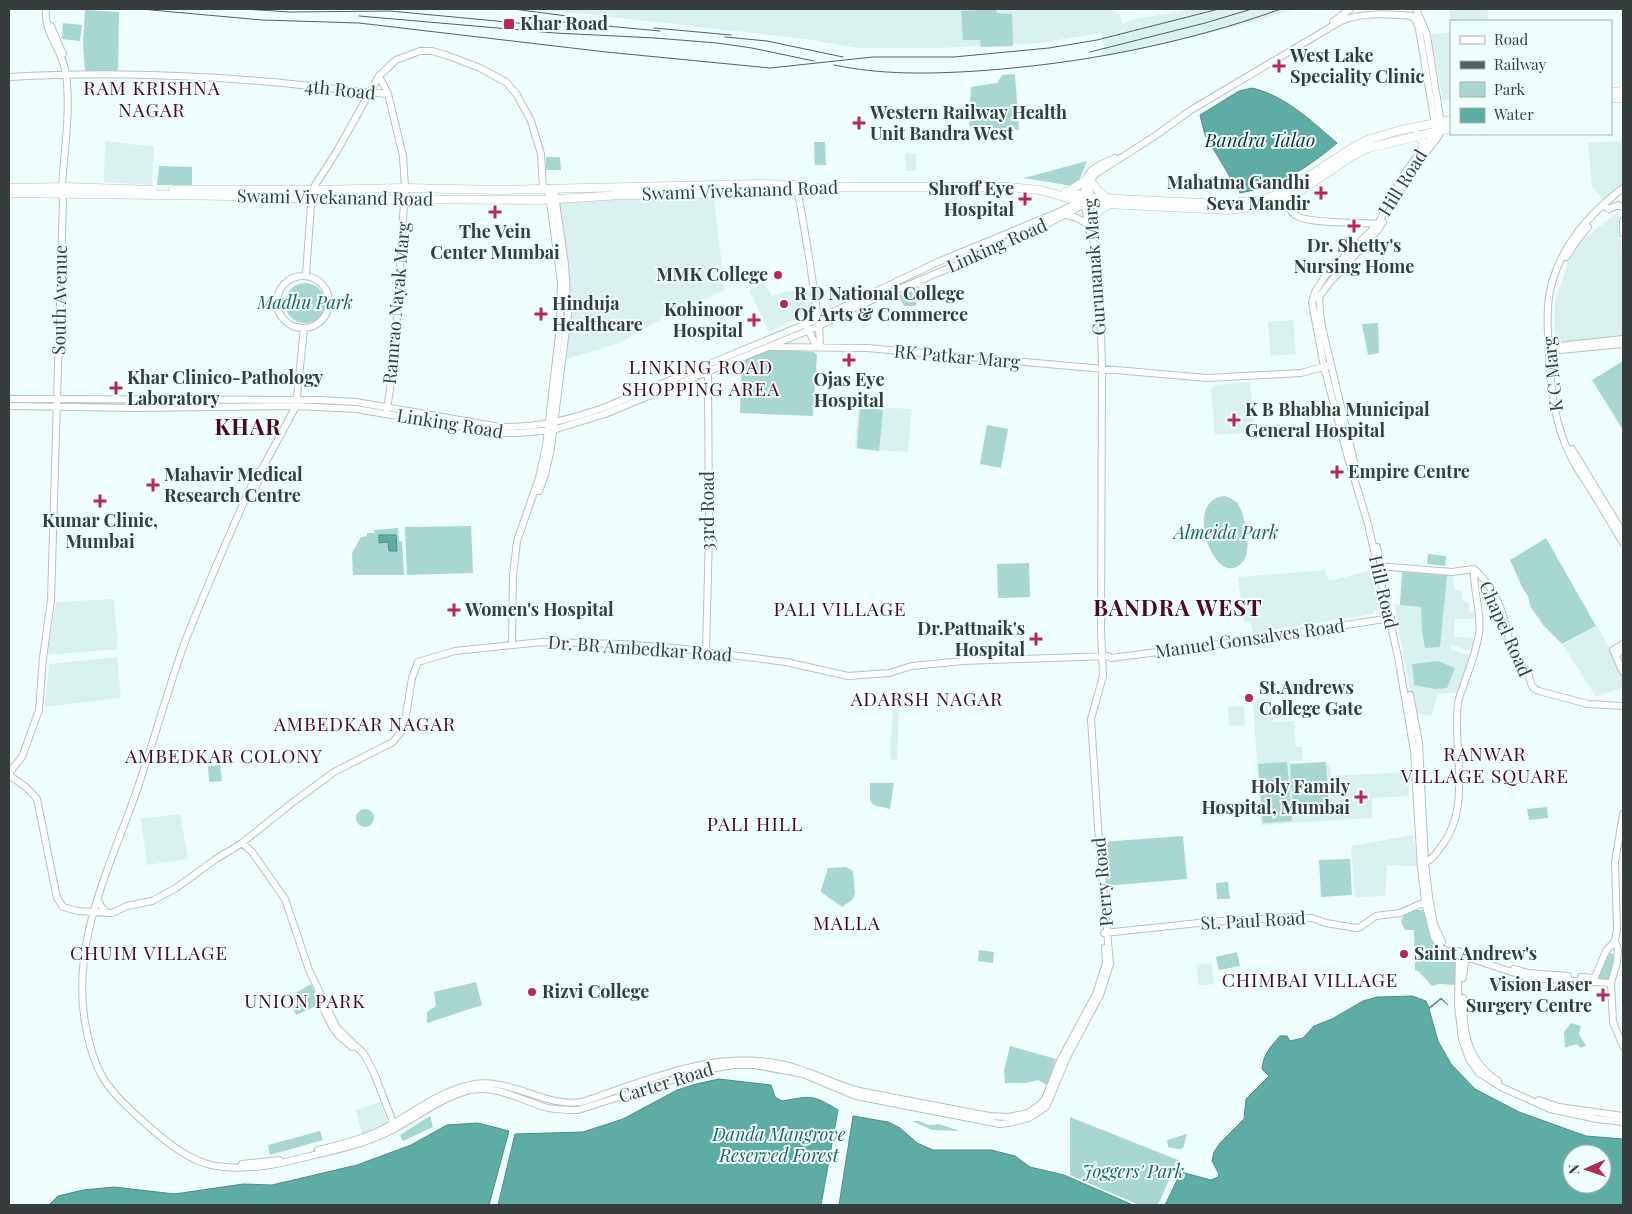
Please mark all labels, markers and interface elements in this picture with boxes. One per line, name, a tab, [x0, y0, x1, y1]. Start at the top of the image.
place label: Khar Road	[520, 11, 608, 35]
marker: Khar Road	[502, 17, 516, 31]
legend	[1450, 20, 1612, 135]
text: Road	[1494, 29, 1528, 49]
place label: West Lake Speciality Clinic	[1289, 43, 1425, 88]
text: Railway	[1494, 54, 1547, 74]
marker: West Lake Speciality Clinic	[1272, 59, 1286, 73]
street label: 4th Road	[303, 73, 377, 105]
district label: RAM KRISHNA NAGAR	[83, 74, 221, 122]
text: Park	[1494, 79, 1526, 99]
place label: Western Railway Health Unit Bandra West	[869, 100, 1067, 145]
text: Water	[1493, 104, 1534, 124]
marker: Western Railway Health Unit Bandra West	[852, 116, 866, 130]
water label: Bandra Talao	[1204, 126, 1315, 152]
street label: Hill Road	[1372, 144, 1432, 220]
place label: Mahatma Gandhi Seva Mandir	[1167, 170, 1311, 215]
street label: Swami Vivekanand Road	[641, 175, 839, 205]
place label: Shroff Eye Hospital	[928, 176, 1014, 221]
street label: Swami Vivekanand Road	[237, 183, 434, 211]
marker: Mahatma Gandhi Seva Mandir	[1314, 186, 1328, 200]
marker: Shroff Eye Hospital	[1018, 192, 1032, 206]
street label: Gurunanak Marg	[1077, 197, 1111, 336]
marker: The Vein Center Mumbai	[488, 205, 502, 219]
street label: Linking Road	[943, 212, 1051, 278]
place label: The Vein Center Mumbai	[430, 219, 560, 264]
marker: Dr. Shetty's Nursing Home	[1347, 219, 1361, 233]
street label: Ramrao Nayak Marg	[377, 220, 415, 385]
place label: Dr. Shetty's Nursing Home	[1294, 233, 1414, 278]
street label: South Avenue	[46, 245, 72, 355]
place label: MMK College	[656, 262, 768, 286]
marker: MMK College	[772, 269, 784, 281]
place label: R D National College Of Arts & Commerce	[794, 281, 968, 326]
park label: Madhu Park	[256, 290, 353, 314]
place label: Hinduja Healthcare	[552, 291, 643, 336]
place label: Kohinoor Hospital	[664, 297, 744, 342]
marker: R D National College Of Arts & Commerce	[778, 298, 790, 310]
marker: Hinduja Healthcare	[534, 307, 548, 321]
marker: Kohinoor Hospital	[747, 313, 761, 327]
street label: K C Marg	[1536, 335, 1568, 413]
street label: RK Patkar Marg	[893, 339, 1022, 374]
district label: LINKING ROAD SHOPPING AREA	[622, 353, 780, 401]
marker: Ojas Eye Hospital	[842, 353, 856, 367]
place label: Khar Clinico-Pathology Laboratory	[127, 365, 324, 410]
place label: Ojas Eye Hospital	[814, 367, 885, 412]
marker: Khar Clinico-Pathology Laboratory	[109, 381, 123, 395]
place label: K B Bhabha Municipal General Hospital	[1245, 397, 1430, 442]
street label: Linking Road	[395, 403, 506, 443]
district label: KHAR	[215, 411, 281, 441]
marker: K B Bhabha Municipal General Hospital	[1227, 413, 1241, 427]
place label: Empire Centre	[1348, 459, 1470, 483]
place label: Mahavir Medical Research Centre	[164, 462, 303, 507]
marker: Empire Centre	[1330, 465, 1344, 479]
street label: 33rd Road	[695, 471, 719, 551]
marker: Mahavir Medical Research Centre	[146, 478, 160, 492]
marker: Kumar Clinic, Mumbai	[93, 494, 107, 508]
place label: Kumar Clinic, Mumbai	[42, 508, 158, 553]
park label: Almeida Park	[1172, 520, 1278, 544]
street label: Hill Road	[1364, 553, 1404, 631]
street label: Chapel Road	[1474, 577, 1538, 681]
district label: BANDRA WEST	[1093, 592, 1263, 622]
district label: PALI VILLAGE	[773, 595, 907, 621]
place label: Women's Hospital	[464, 597, 614, 621]
marker: Women's Hospital	[447, 603, 461, 617]
street label: Manuel Gonsalves Road	[1154, 613, 1347, 663]
place label: Dr.Pattnaik's Hospital	[917, 616, 1025, 661]
street label: Dr. BR Ambedkar Road	[547, 630, 733, 666]
marker: Dr.Pattnaik's Hospital	[1029, 632, 1043, 646]
place label: St.Andrews College Gate	[1259, 675, 1363, 720]
district label: ADARSH NAGAR	[850, 685, 1003, 711]
marker: St.Andrews College Gate	[1243, 692, 1255, 704]
district label: AMBEDKAR NAGAR	[273, 710, 456, 736]
district label: RANWAR VILLAGE SQUARE	[1400, 740, 1569, 788]
district label: AMBEDKAR COLONY	[124, 742, 323, 768]
place label: Holy Family Hospital, Mumbai	[1201, 774, 1351, 819]
marker: Holy Family Hospital, Mumbai	[1354, 790, 1368, 804]
district label: PALI HILL	[707, 810, 803, 836]
street label: Perry Road	[1086, 836, 1118, 928]
street label: St. Paul Road	[1200, 905, 1307, 935]
district label: MALLA	[813, 909, 881, 935]
district label: CHUIM VILLAGE	[70, 939, 228, 965]
place label: Saint Andrew's	[1414, 941, 1537, 965]
marker: Saint Andrew's	[1398, 948, 1410, 960]
district label: CHIMBAI VILLAGE	[1222, 966, 1398, 992]
place label: Vision Laser Surgery Centre	[1466, 972, 1593, 1017]
place label: Rizvi College	[542, 979, 649, 1003]
marker: Rizvi College	[526, 986, 538, 998]
district label: UNION PARK	[244, 987, 366, 1013]
marker: Vision Laser Surgery Centre	[1596, 988, 1610, 1002]
street label: Carter Road	[615, 1056, 717, 1108]
park label: Danda Mangrove Reserved Forest	[711, 1122, 846, 1167]
north arrow	[1562, 1144, 1612, 1194]
park label: Joggers' Park	[1082, 1159, 1184, 1183]
text: N	[1564, 1164, 1583, 1175]

